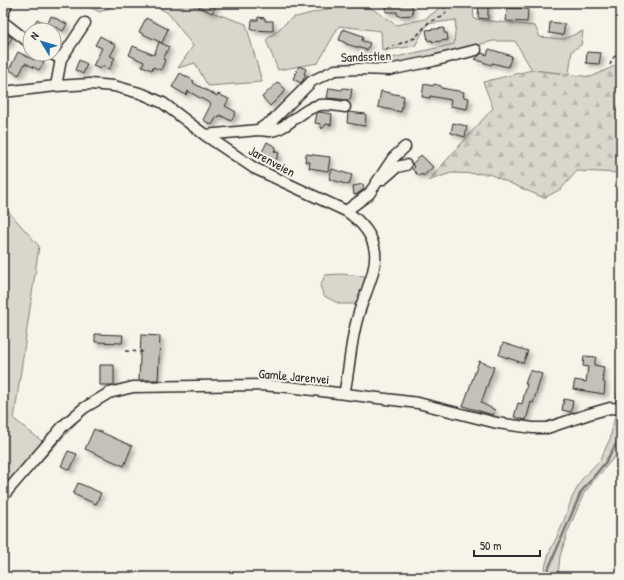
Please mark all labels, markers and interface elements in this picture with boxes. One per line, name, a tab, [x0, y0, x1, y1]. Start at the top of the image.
north arrow	[22, 22, 62, 62]
text: N	[27, 29, 42, 42]
street label: Sandsstien	[340, 46, 392, 66]
street label: Jarenveien	[246, 141, 299, 181]
street label: Gamle Jarenvei	[258, 364, 330, 388]
scale bar	[474, 532, 540, 558]
text: 50 m	[480, 537, 501, 554]

